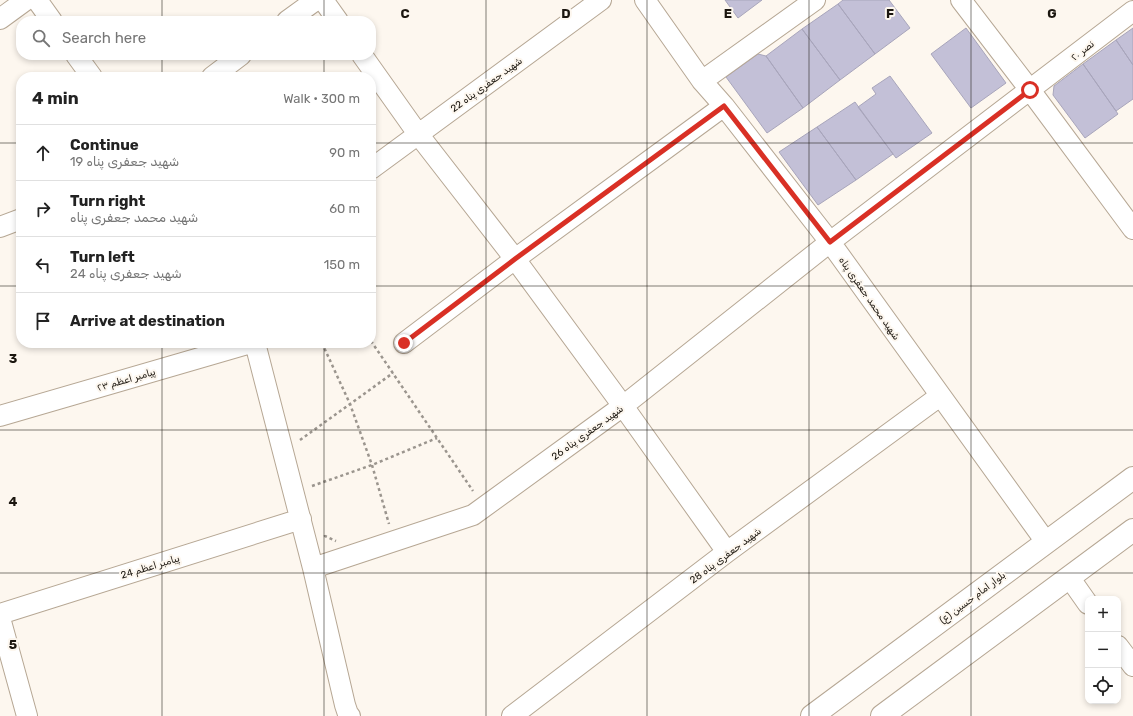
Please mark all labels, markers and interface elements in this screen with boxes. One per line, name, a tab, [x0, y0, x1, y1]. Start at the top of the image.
text: C	[400, 6, 410, 21]
text: D	[561, 6, 571, 21]
text: E	[724, 6, 732, 21]
text: F	[886, 6, 894, 21]
text: G	[1047, 6, 1057, 21]
search box	[16, 16, 376, 60]
icon: search	[30, 27, 52, 49]
text: Search here	[62, 29, 146, 47]
street label: نصر ۲۰	[1069, 38, 1097, 64]
street label: شهید جعفری پناه 22	[448, 55, 525, 116]
route start	[1021, 81, 1039, 99]
text: 4 min	[32, 88, 79, 108]
text: Walk · 300 m	[283, 91, 360, 106]
text: Continue	[70, 136, 139, 154]
icon: ahead	[32, 142, 54, 164]
text: 90 m	[329, 145, 360, 160]
text: شهید جعفری پناه 19	[70, 154, 179, 169]
text: Turn right	[70, 192, 145, 210]
icon: right	[32, 198, 54, 220]
text: 60 m	[329, 201, 360, 216]
text: شهید محمد جعفری پناه	[70, 210, 198, 225]
text: Turn left	[70, 248, 135, 266]
icon: left	[32, 254, 54, 276]
street label: شهید محمد جعفری پناه	[835, 255, 902, 343]
text: 150 m	[324, 257, 360, 272]
text: شهید جعفری پناه 24	[70, 266, 182, 281]
icon: arrive	[32, 310, 54, 332]
text: Arrive at destination	[70, 312, 225, 330]
route end	[395, 334, 413, 352]
text: 3	[9, 351, 18, 366]
street label: پیامبر اعظم ۲۳	[96, 366, 157, 395]
street label: شهید جعفری پناه 26	[549, 403, 626, 464]
text: 4	[9, 494, 18, 509]
street label: شهید جعفری پناه 28	[688, 525, 764, 587]
street label: پیامبر اعظم 24	[119, 552, 182, 583]
street label: بلوار امام حسین (ع)	[937, 569, 1009, 627]
map controls	[1085, 596, 1121, 704]
button: +	[1085, 596, 1121, 632]
button: −	[1085, 632, 1121, 668]
text: 5	[9, 637, 17, 652]
button: locate	[1085, 668, 1121, 704]

